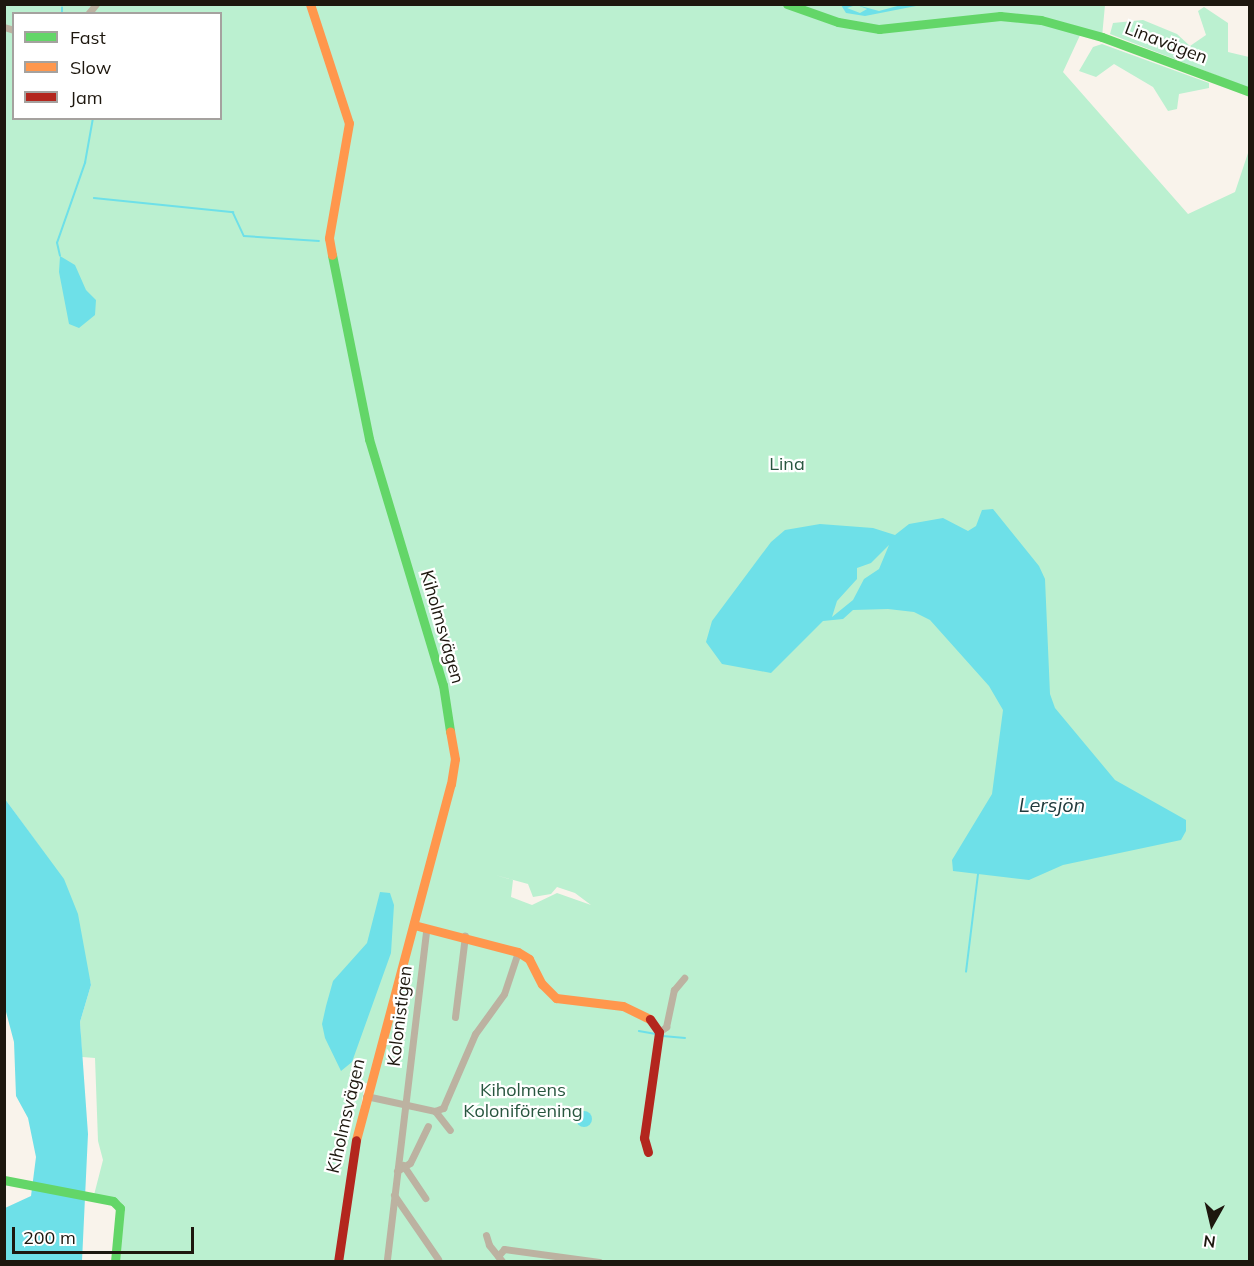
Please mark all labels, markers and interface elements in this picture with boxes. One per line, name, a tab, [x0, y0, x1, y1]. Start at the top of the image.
legend	[12, 12, 222, 120]
street label: Linavägen	[1122, 17, 1210, 69]
text: Fast	[70, 26, 106, 49]
text: Slow	[70, 56, 111, 79]
text: Jam	[70, 86, 103, 109]
park label: Lina	[769, 453, 805, 475]
street label: Kiholmsvägen	[416, 568, 468, 686]
water label: Lersjön	[1019, 792, 1085, 816]
street label: Kolonistigen	[383, 964, 417, 1068]
street label: Kiholmsvägen	[322, 1057, 370, 1175]
park label: Kiholmens Koloniförening	[463, 1080, 583, 1122]
north arrow	[1182, 1194, 1242, 1254]
scale bar	[15, 1215, 196, 1253]
text: 200 m	[23, 1226, 76, 1249]
text: N	[1202, 1231, 1217, 1253]

